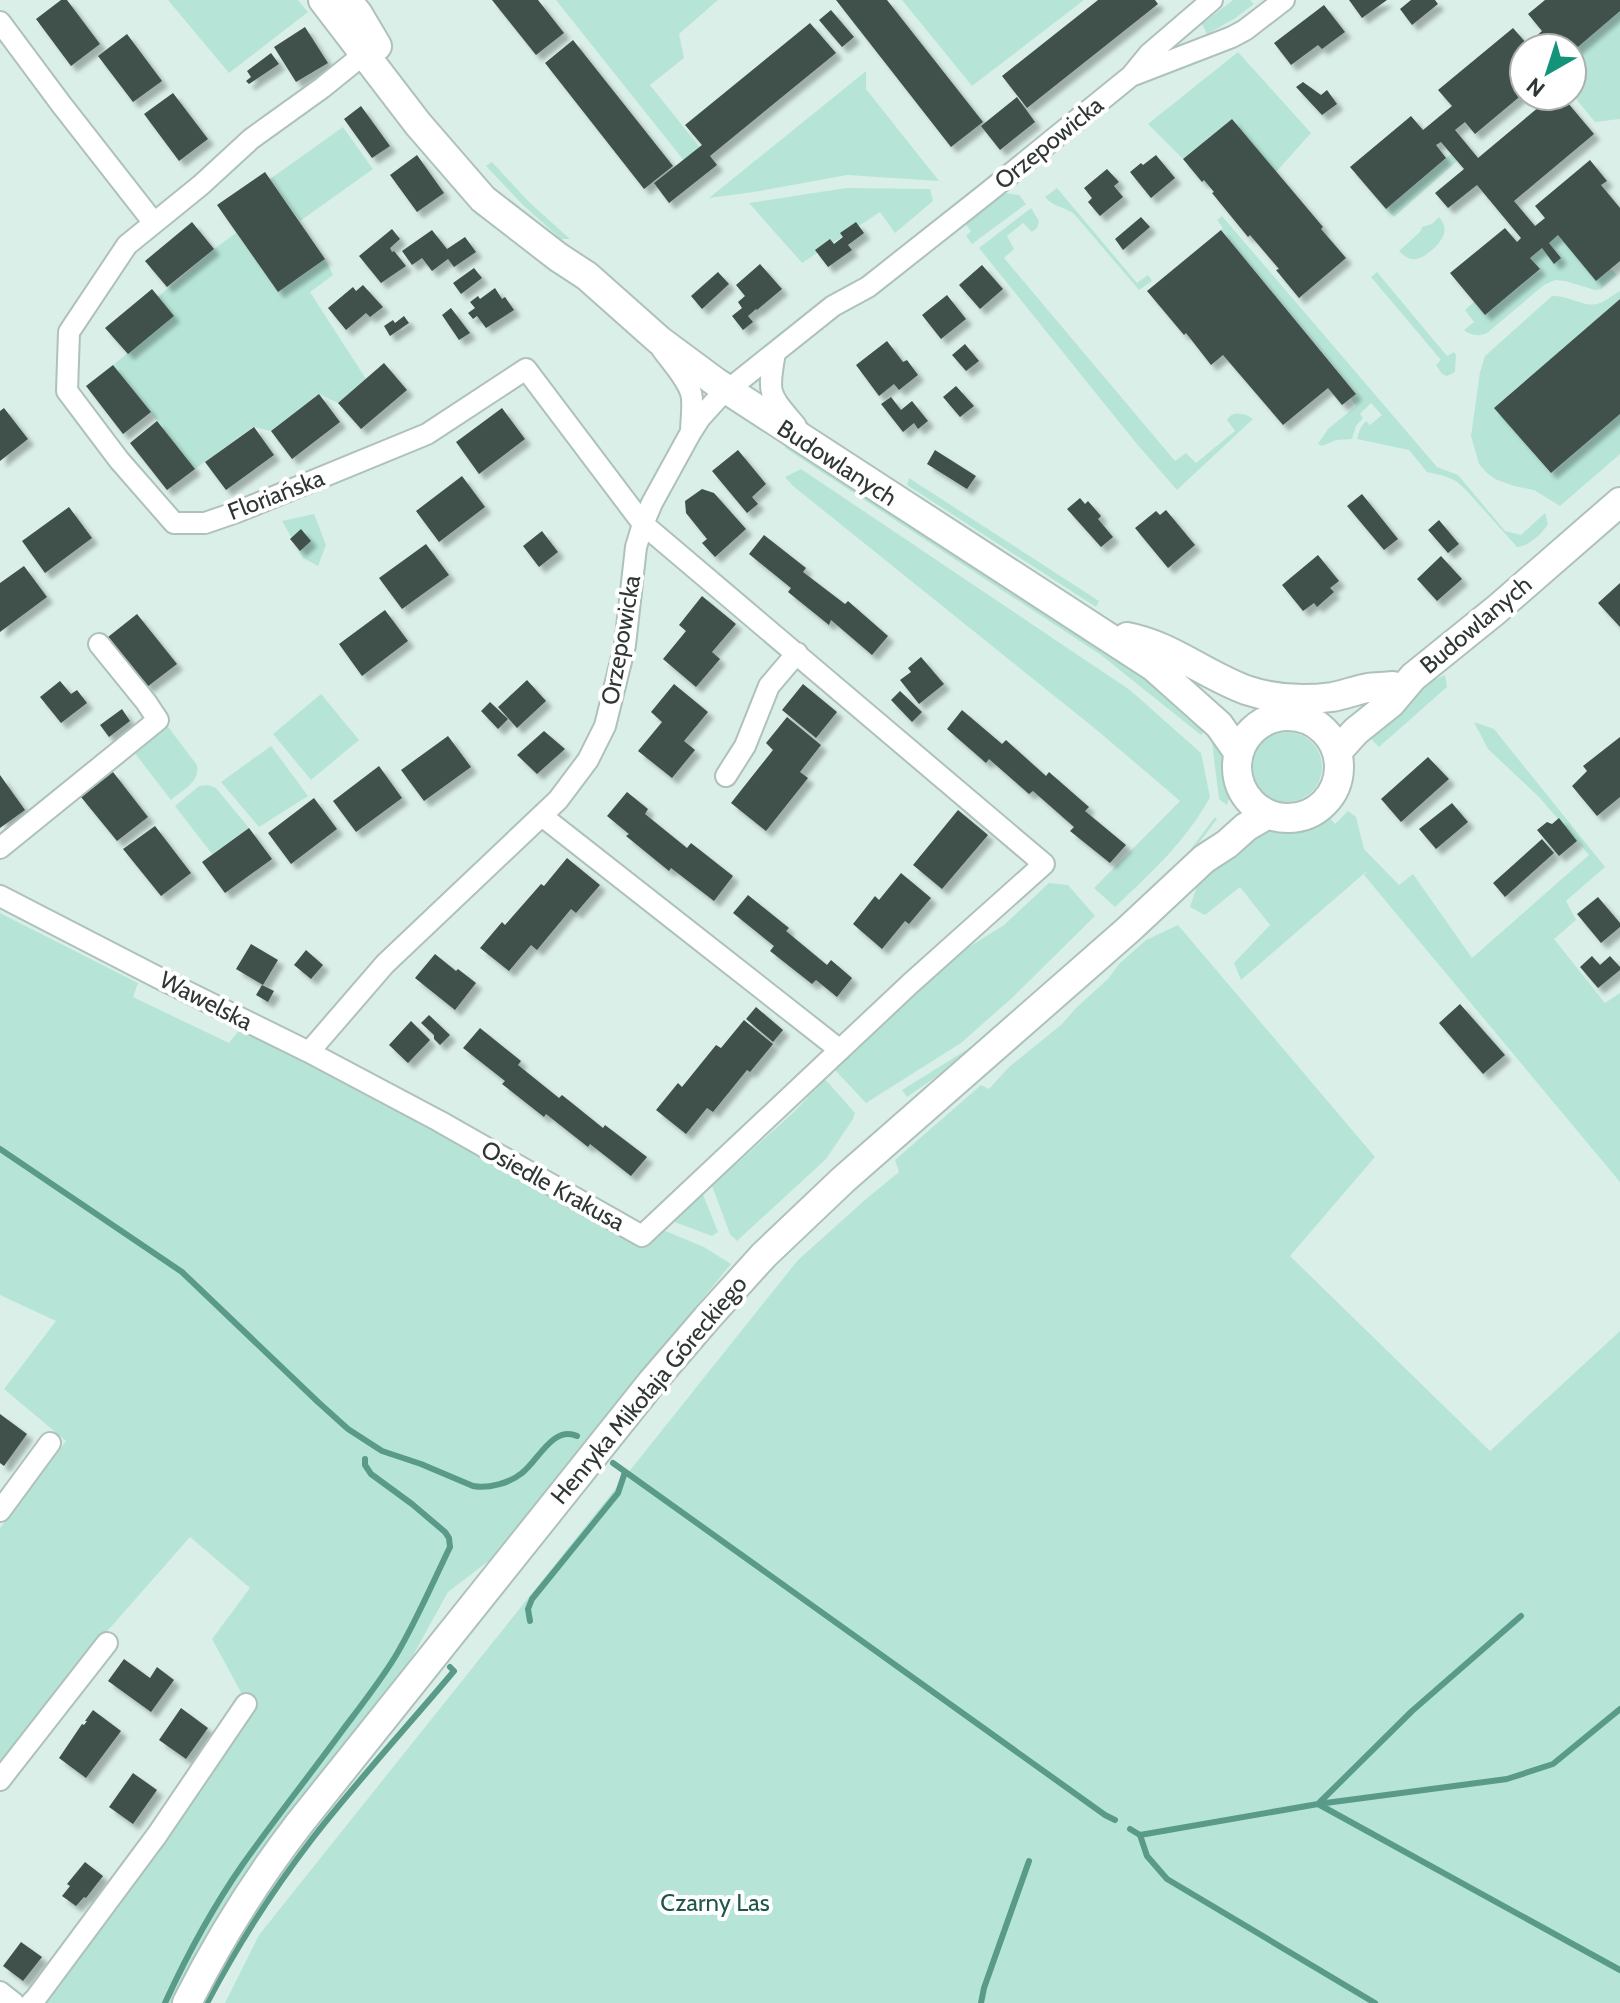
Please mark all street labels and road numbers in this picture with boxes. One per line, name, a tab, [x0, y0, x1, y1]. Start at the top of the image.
street label: Orzepowicka	[989, 90, 1109, 195]
street label: Budowlanych	[772, 413, 902, 512]
street label: Floriańska	[223, 463, 329, 526]
street label: Budowlanych	[1414, 570, 1537, 680]
street label: Orzepowicka	[595, 572, 646, 707]
street label: Wawelska	[155, 965, 258, 1036]
street label: Osiedle Krakusa	[476, 1134, 630, 1237]
street label: Henryka Mikołaja Góreckiego	[544, 1269, 753, 1510]

